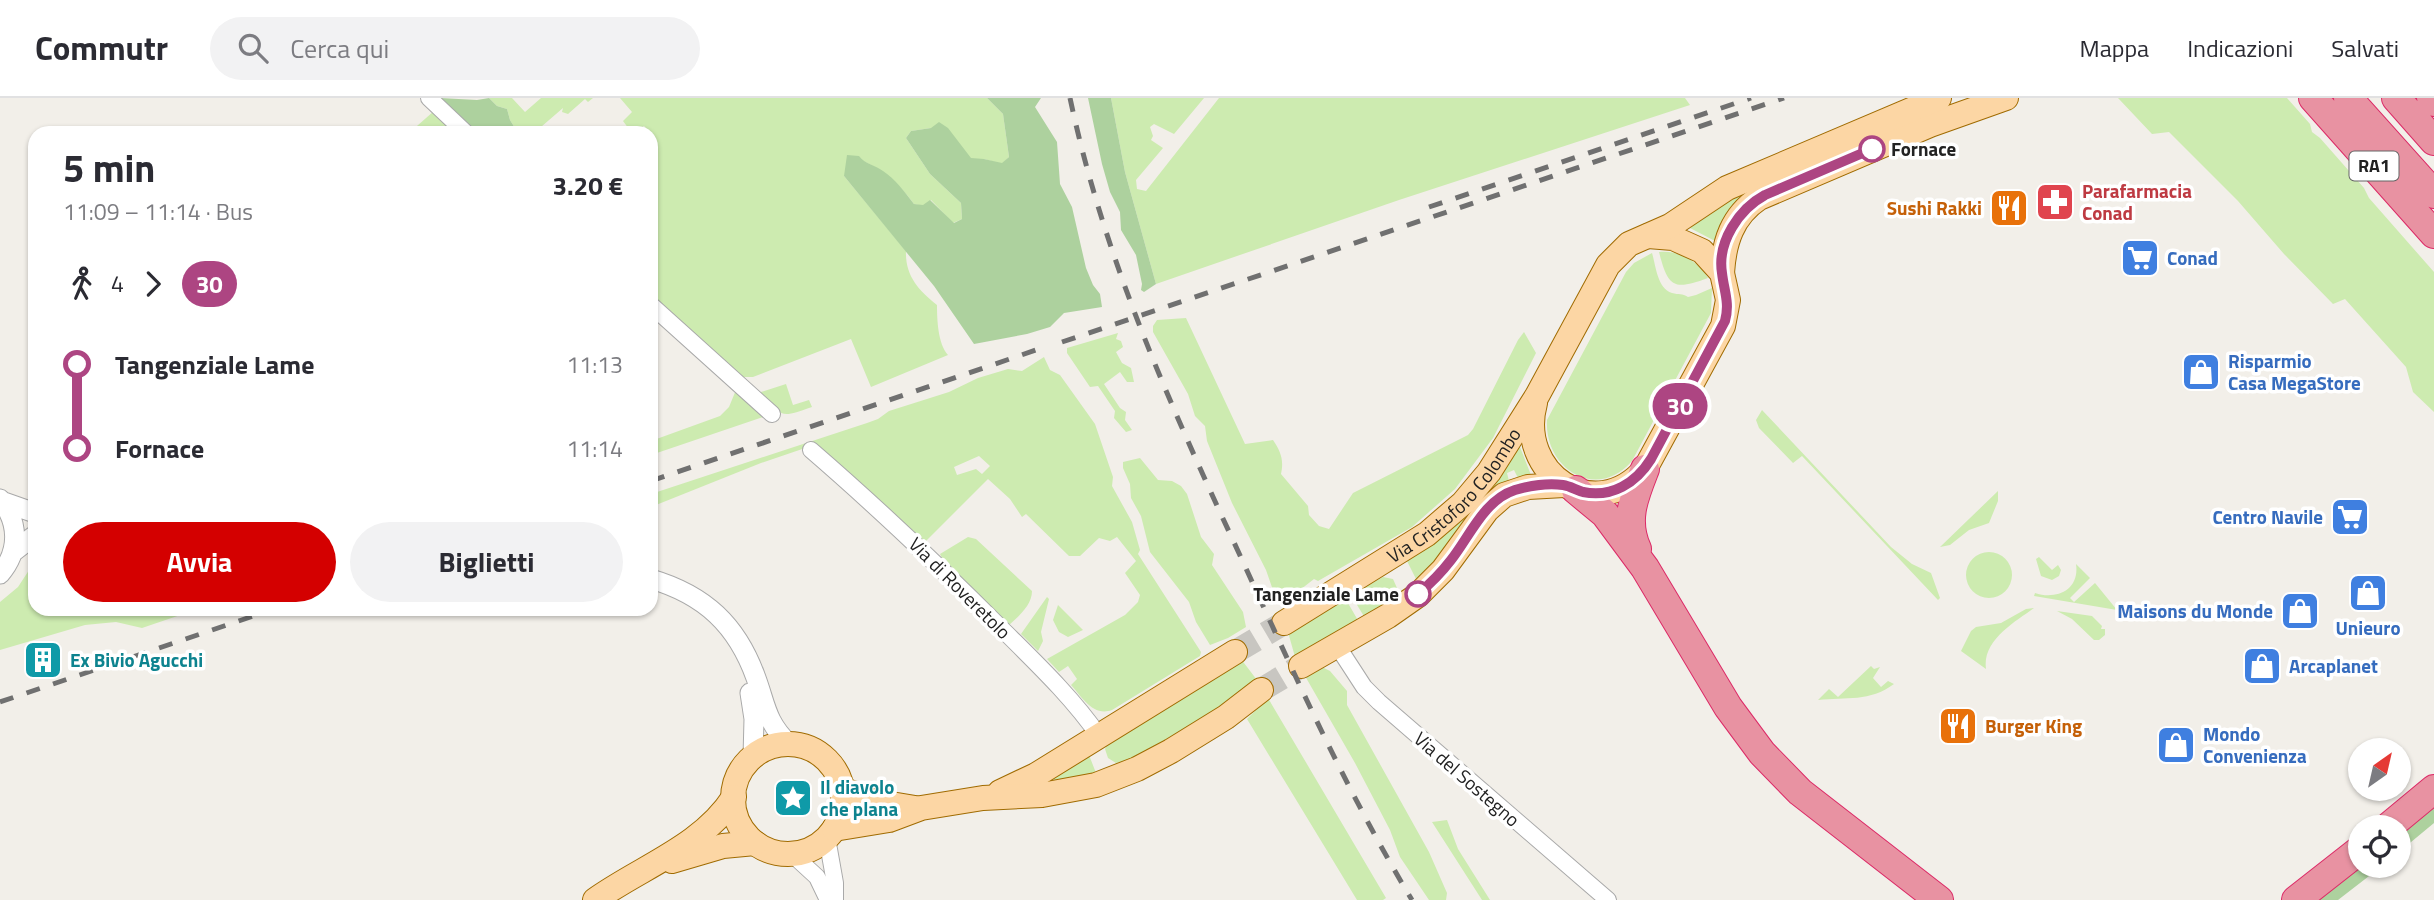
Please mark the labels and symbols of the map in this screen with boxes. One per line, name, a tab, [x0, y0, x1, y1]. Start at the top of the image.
place label: Fornace	[1891, 134, 1957, 163]
marker: Fornace	[1859, 136, 1885, 162]
road number: RA1	[2350, 152, 2398, 180]
place label: Parafarmacia Conad	[2082, 176, 2192, 227]
pharmacy icon: Parafarmacia Conad	[2034, 181, 2076, 223]
restaurant icon: Sushi Rakki	[1988, 187, 2030, 229]
place label: Sushi Rakki	[1887, 193, 1982, 222]
supermarket icon: Conad	[2119, 237, 2161, 279]
place label: Conad	[2167, 243, 2218, 272]
place label: Risparmio Casa MegaStore	[2228, 346, 2361, 397]
shop icon: Risparmio Casa MegaStore	[2180, 351, 2222, 393]
line badge: 30	[1648, 383, 1712, 429]
street label: Via Cristoforo Colombo	[1381, 422, 1528, 570]
supermarket icon: Centro Navile	[2329, 496, 2371, 538]
place label: Centro Navile	[2212, 502, 2323, 531]
street label: Via di Roveretolo	[903, 530, 1018, 645]
shop icon: Unieuro	[2347, 572, 2389, 614]
place label: Tangenziale Lame	[1253, 579, 1399, 608]
marker: Tangenziale Lame	[1405, 581, 1431, 607]
shop icon: Maisons du Monde	[2279, 590, 2321, 632]
place label: Maisons du Monde	[2117, 596, 2273, 625]
place label: Unieuro	[2335, 613, 2401, 642]
building icon: Ex Bivio Agucchi	[22, 639, 64, 681]
place label: Ex Bivio Agucchi	[70, 645, 203, 674]
shop icon: Arcaplanet	[2241, 645, 2283, 687]
place label: Arcaplanet	[2289, 651, 2378, 680]
restaurant icon: Burger King	[1937, 705, 1979, 747]
place label: Burger King	[1985, 711, 2082, 740]
place label: Mondo Convenienza	[2203, 719, 2307, 770]
street label: Via del Sostegno	[1408, 724, 1527, 833]
shop icon: Mondo Convenienza	[2155, 724, 2197, 766]
north arrow	[2348, 738, 2412, 802]
place label: Il diavolo che plana	[820, 772, 899, 823]
place icon: Il diavolo che plana	[772, 777, 814, 819]

